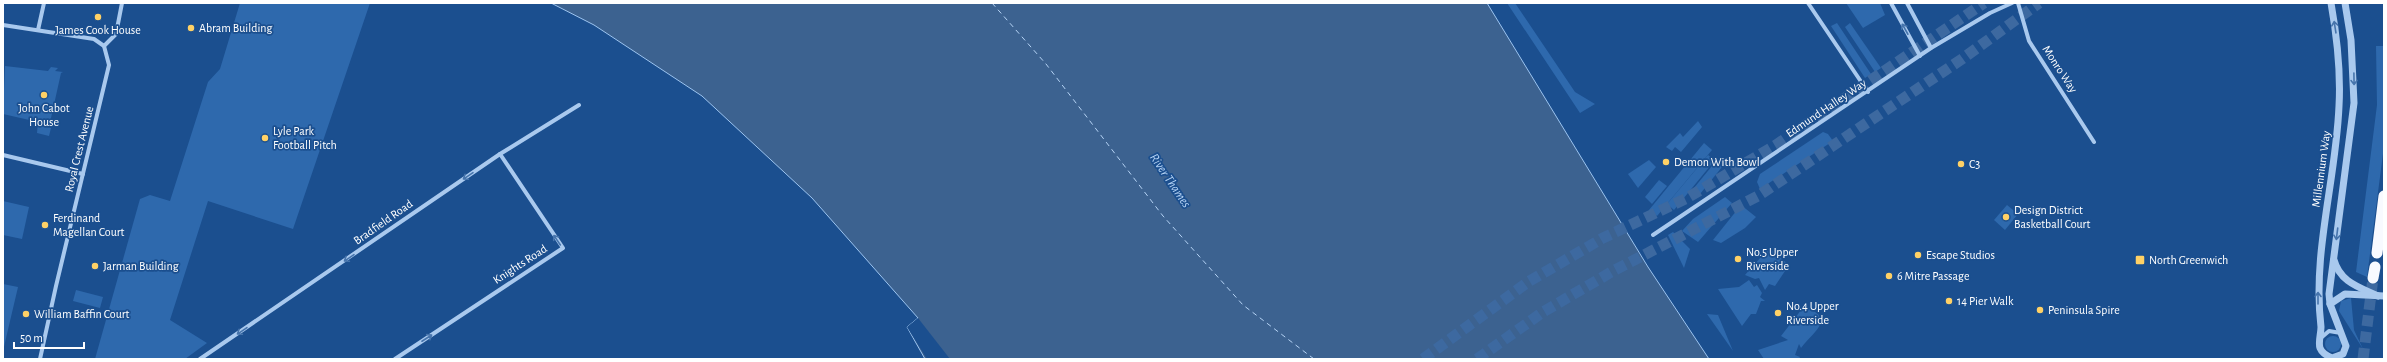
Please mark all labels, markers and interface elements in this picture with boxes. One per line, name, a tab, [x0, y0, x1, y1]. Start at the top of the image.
marker: James Cook House	[93, 12, 103, 22]
one-way arrow	[2331, 20, 2339, 33]
place label: Abram Building	[199, 22, 272, 34]
marker: Abram Building	[186, 23, 196, 33]
place label: James Cook House	[55, 24, 141, 36]
one-way arrow	[1901, 24, 1909, 36]
street label: Monro Way	[2040, 43, 2080, 95]
one-way arrow	[2350, 72, 2358, 85]
street label: Edmund Halley Way	[1784, 77, 1869, 140]
marker: John Cabot House	[39, 90, 49, 100]
place label: John Cabot House	[18, 102, 70, 128]
street label: Royal Crest Avenue	[63, 105, 96, 193]
place label: Lyle Park Football Pitch	[273, 125, 337, 151]
street label: Millennium Way	[2310, 130, 2333, 208]
marker: Lyle Park Football Pitch	[260, 133, 270, 143]
water label: River Thames	[1147, 151, 1192, 210]
place label: Demon With Bowl	[1674, 156, 1760, 168]
marker: Demon With Bowl	[1661, 157, 1671, 167]
place label: C3	[1969, 158, 1980, 170]
marker: C3	[1956, 159, 1966, 169]
one-way arrow	[463, 172, 474, 180]
street label: Bradfield Road	[351, 197, 415, 247]
place label: Design District Basketball Court	[2014, 204, 2090, 230]
place label: Ferdinand Magellan Court	[53, 212, 125, 238]
marker: Design District Basketball Court	[2001, 212, 2011, 222]
marker: Ferdinand Magellan Court	[40, 220, 50, 230]
one-way arrow	[2333, 227, 2341, 240]
one-way arrow	[553, 235, 561, 246]
street label: Knights Road	[491, 242, 549, 286]
place label: No.5 Upper Riverside	[1746, 246, 1798, 272]
place label: Escape Studios	[1926, 249, 1995, 261]
marker: Escape Studios	[1913, 250, 1923, 260]
one-way arrow	[344, 254, 355, 262]
marker: No.5 Upper Riverside	[1733, 254, 1743, 264]
marker: North Greenwich	[2134, 254, 2146, 266]
place label: North Greenwich	[2149, 254, 2228, 266]
place label: Jarman Building	[103, 260, 179, 272]
marker: Jarman Building	[90, 261, 100, 271]
place label: 6 Mitre Passage	[1897, 270, 1969, 282]
marker: 6 Mitre Passage	[1884, 271, 1894, 281]
one-way arrow	[2314, 292, 2322, 305]
place label: 14 Pier Walk	[1957, 295, 2014, 307]
marker: 14 Pier Walk	[1944, 296, 1954, 306]
place label: No.4 Upper Riverside	[1786, 300, 1839, 326]
place label: Peninsula Spire	[2048, 304, 2120, 316]
marker: Peninsula Spire	[2035, 305, 2045, 315]
place label: William Baffin Court	[34, 308, 130, 320]
marker: No.4 Upper Riverside	[1773, 308, 1783, 318]
marker: William Baffin Court	[21, 309, 31, 319]
scale bar	[14, 324, 84, 350]
one-way arrow	[236, 327, 247, 335]
text: 50 m	[20, 332, 43, 344]
one-way arrow	[421, 333, 433, 341]

